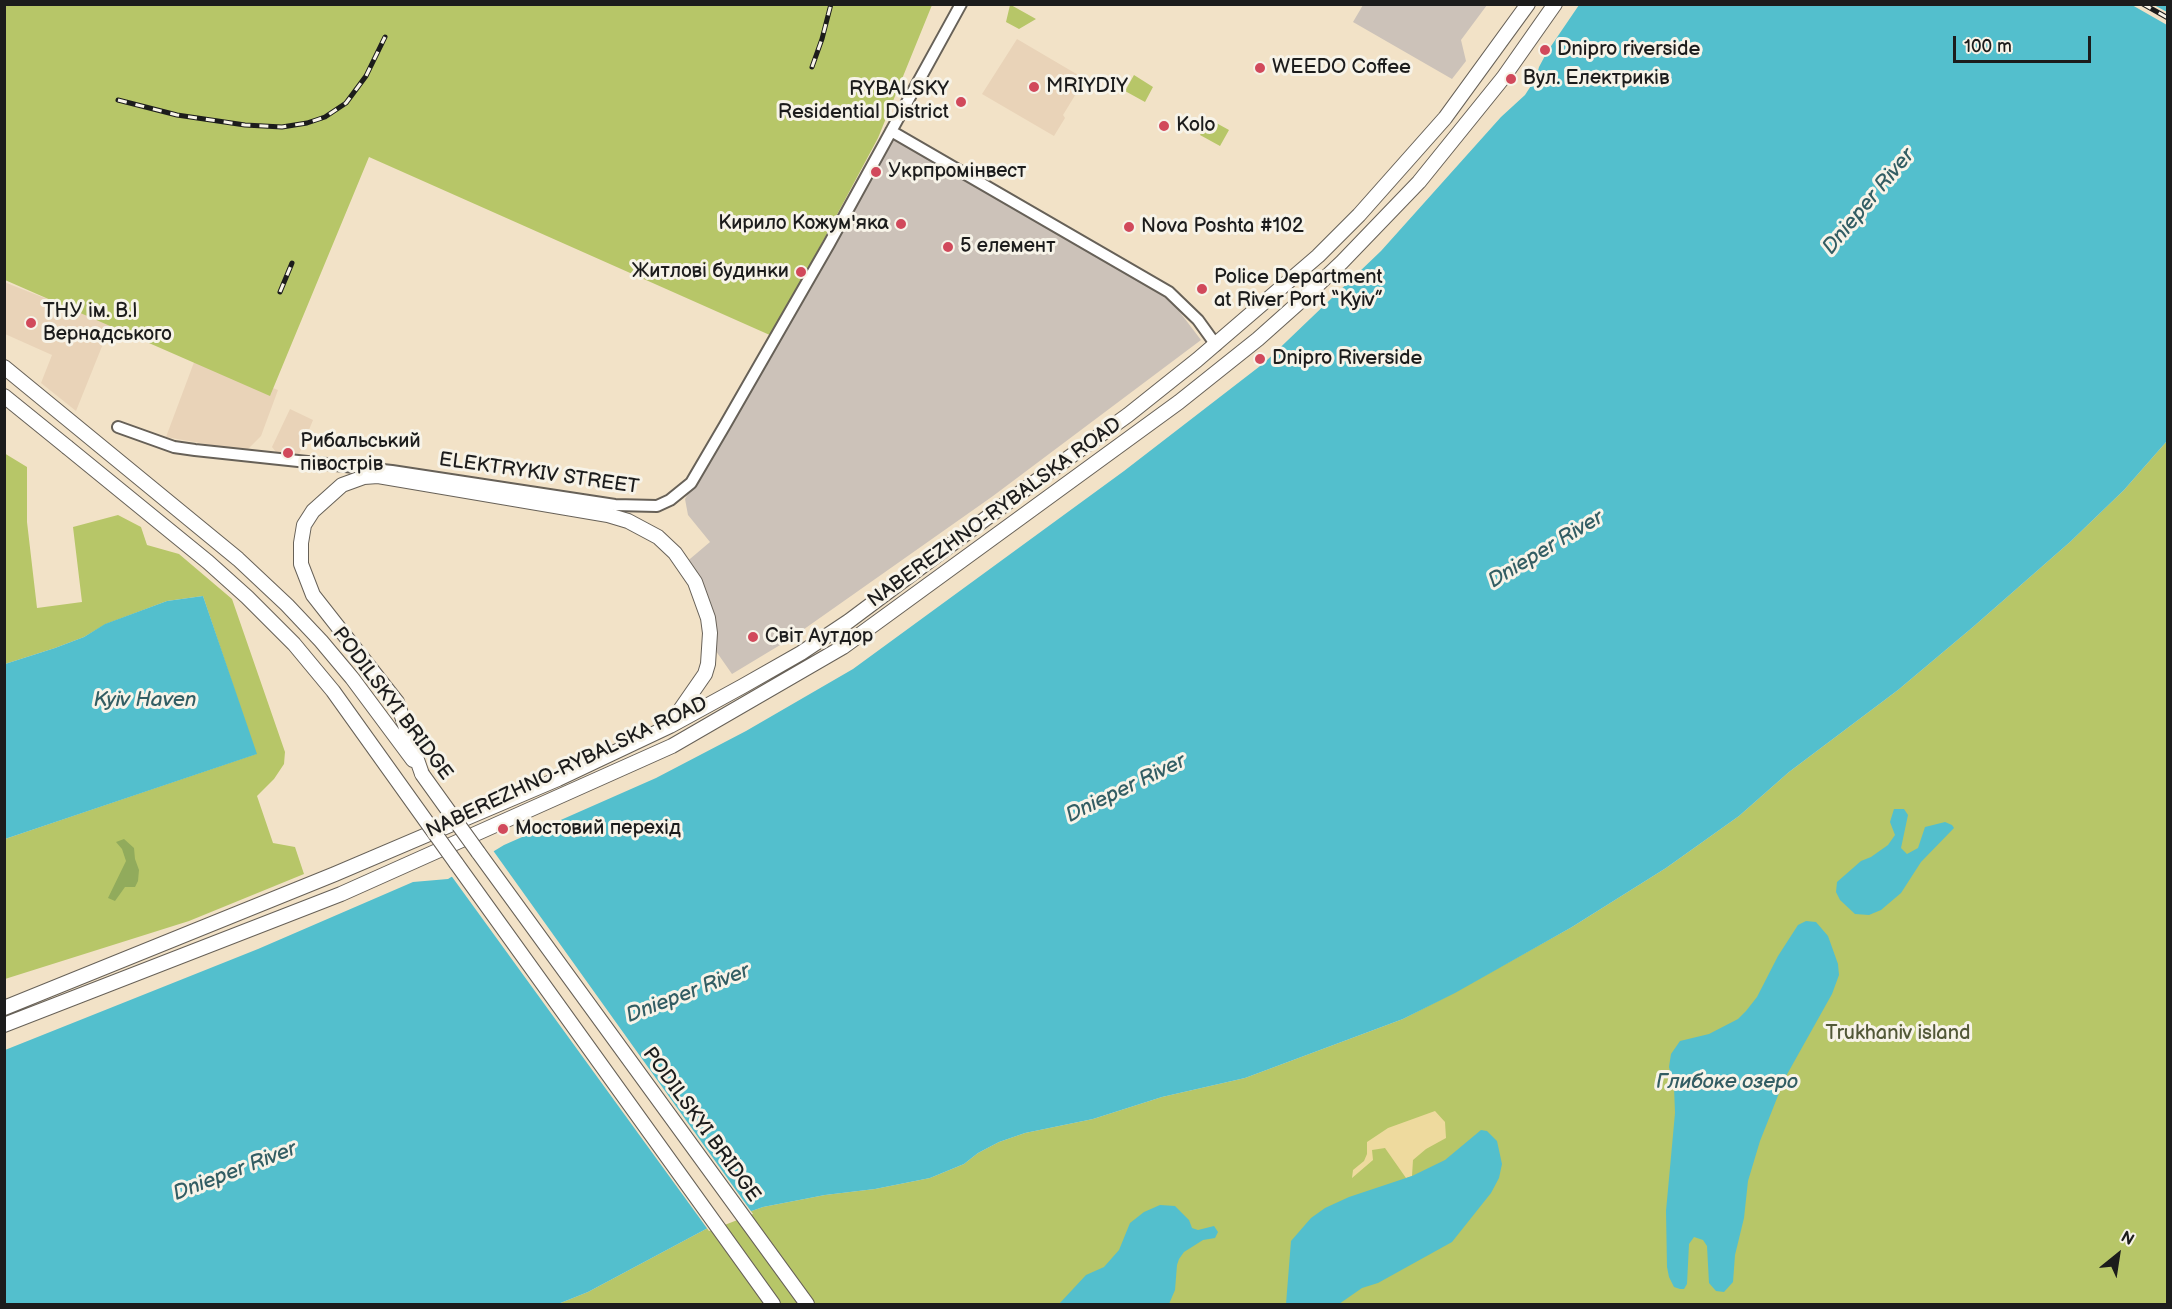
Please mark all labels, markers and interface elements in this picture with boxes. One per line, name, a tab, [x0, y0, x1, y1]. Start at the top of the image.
scale bar	[1956, 24, 2094, 62]
text: 100 m	[1964, 36, 2012, 57]
place label: Dnipro riverside	[1557, 38, 1700, 62]
marker: Dnipro riverside	[1538, 43, 1552, 57]
place label: WEEDO Coffee	[1272, 56, 1411, 80]
marker: WEEDO Coffee	[1253, 61, 1267, 75]
place label: Вул. Електриків	[1523, 67, 1669, 91]
marker: Вул. Електриків	[1504, 72, 1518, 86]
place label: MRIYDIY	[1046, 75, 1128, 99]
place label: RYBALSKY Residential District	[778, 78, 949, 125]
marker: MRIYDIY	[1027, 80, 1041, 94]
marker: RYBALSKY Residential District	[954, 95, 968, 109]
place label: Kolo	[1176, 114, 1216, 138]
marker: Kolo	[1157, 119, 1171, 133]
water label: Dnieper River	[1818, 144, 1920, 260]
place label: Укрпромінвест	[888, 160, 1026, 184]
marker: Укрпромінвест	[869, 165, 883, 179]
place label: Кирило Кожум'яка	[718, 212, 889, 236]
place label: Nova Poshta #102	[1141, 215, 1304, 239]
marker: Кирило Кожум'яка	[894, 217, 908, 231]
marker: Nova Poshta #102	[1122, 220, 1136, 234]
place label: 5 елемент	[960, 235, 1055, 259]
marker: 5 елемент	[941, 240, 955, 254]
place label: Житлові будинки	[632, 260, 789, 284]
marker: Житлові будинки	[794, 265, 808, 279]
place label: Police Department at River Port “Kyiv”	[1214, 266, 1383, 313]
marker: Police Department at River Port “Kyiv”	[1195, 282, 1209, 296]
place label: ТНУ ім. В.І Вернадського	[43, 300, 172, 347]
marker: ТНУ ім. В.І Вернадського	[24, 316, 38, 330]
place label: Dnipro Riverside	[1272, 347, 1422, 371]
marker: Dnipro Riverside	[1253, 352, 1267, 366]
street label: NABEREZHNO-RYBALSKA ROAD	[864, 413, 1126, 613]
place label: Рибальський півострів	[300, 430, 421, 477]
marker: Рибальський півострів	[281, 446, 295, 460]
street label: ELEKTRYKIV STREET	[437, 448, 641, 500]
water label: Dnieper River	[1484, 506, 1608, 594]
street label: PODILSKYI BRIDGE	[327, 623, 457, 785]
place label: Світ Аутдор	[765, 625, 873, 649]
marker: Світ Аутдор	[746, 630, 760, 644]
water label: Kyiv Haven	[93, 688, 197, 714]
street label: NABEREZHNO-RYBALSKA ROAD	[423, 692, 711, 844]
water label: Dnieper River	[1062, 749, 1190, 829]
place label: Мостовий перехід	[515, 817, 681, 841]
marker: Мостовий перехід	[496, 822, 510, 836]
water label: Dnieper River	[623, 959, 753, 1029]
park label: Trukhaniv island	[1826, 1022, 1970, 1046]
street label: PODILSKYI BRIDGE	[637, 1043, 765, 1207]
water label: Глибоке озеро	[1656, 1070, 1798, 1096]
water label: Dnieper River	[170, 1137, 300, 1207]
north arrow	[2088, 1225, 2148, 1285]
text: N	[2117, 1228, 2137, 1250]

